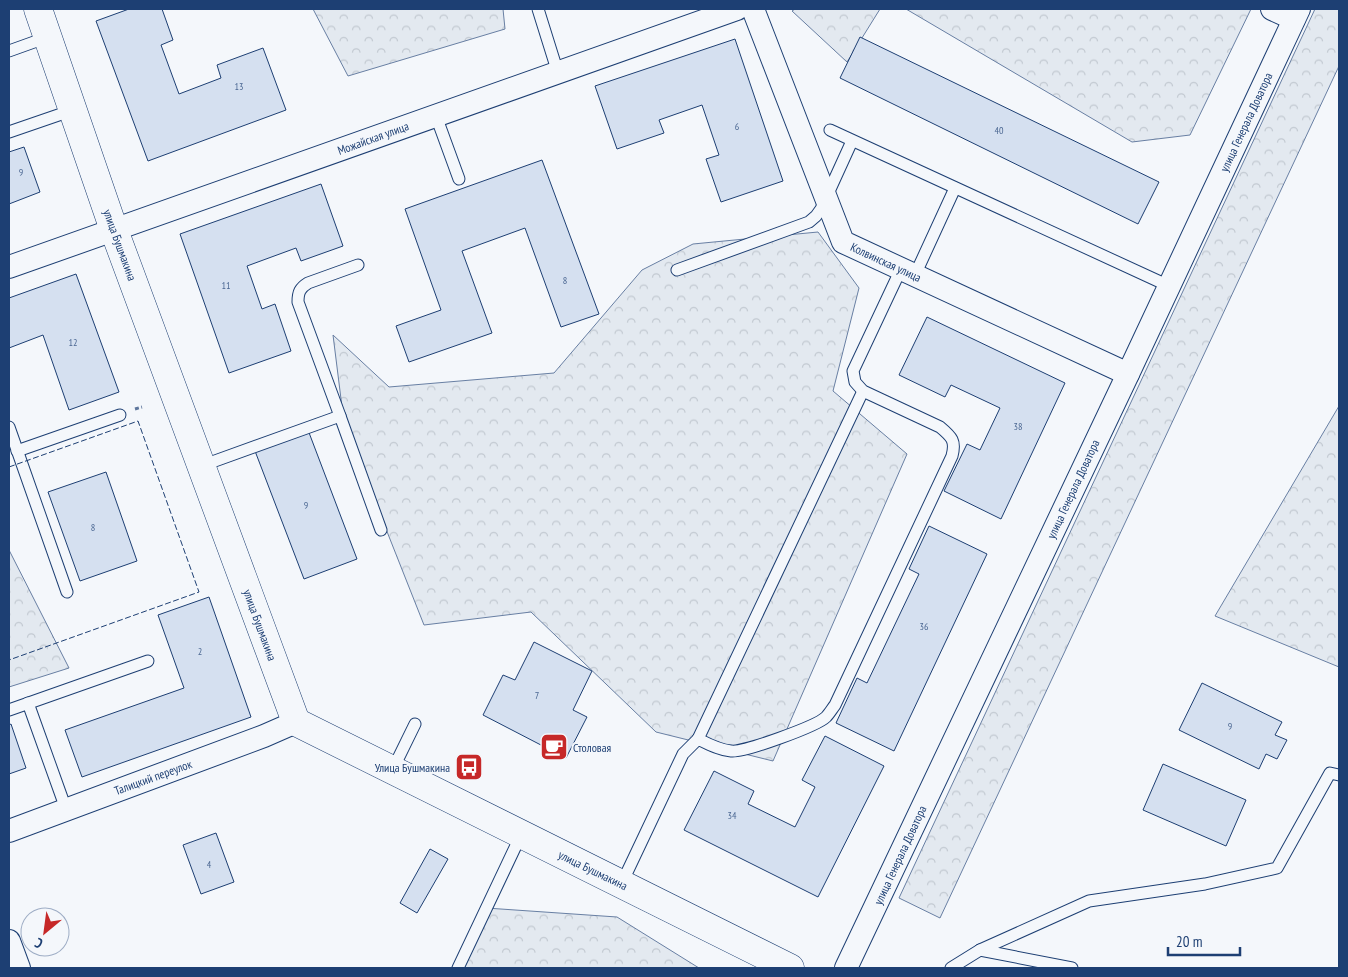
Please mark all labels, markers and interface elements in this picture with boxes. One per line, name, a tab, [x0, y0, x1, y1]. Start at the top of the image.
street label: улица Генерала Доватора	[1216, 70, 1276, 174]
house number: 13	[235, 80, 244, 93]
street label: Можайская улица	[335, 118, 411, 158]
house number: 6	[735, 120, 740, 133]
house number: 40	[995, 124, 1004, 137]
house number: 9	[19, 166, 23, 179]
street label: улица Бушмакина	[100, 207, 140, 283]
street label: Колвинская улица	[848, 239, 924, 285]
house number: 8	[563, 274, 567, 287]
house number: 11	[222, 279, 231, 292]
house number: 12	[69, 336, 78, 349]
house number: 38	[1014, 420, 1023, 433]
street label: улица Генерала Доватора	[1043, 437, 1103, 541]
house number: 9	[304, 499, 308, 512]
house number: 8	[91, 521, 95, 534]
street label: улица Бушмакина	[240, 587, 280, 663]
house number: 36	[920, 620, 929, 633]
house number: 2	[198, 645, 202, 658]
house number: 7	[535, 689, 539, 702]
house number: 9	[1228, 720, 1232, 733]
cafe icon: Столовая	[539, 732, 569, 762]
place label: Столовая	[573, 740, 611, 755]
bus stop icon: Улица Бушмакина	[454, 752, 484, 782]
street label: Талицкий переулок	[112, 756, 194, 798]
place label: Улица Бушмакина	[375, 760, 450, 775]
street label: улица Генерала Доватора	[870, 803, 930, 907]
house number: 34	[728, 809, 737, 822]
street label: улица Бушмакина	[556, 847, 630, 893]
house number: 4	[207, 858, 212, 871]
north arrow	[20, 907, 70, 957]
scale bar	[1168, 924, 1240, 956]
text: 20 m	[1176, 932, 1202, 951]
text: С	[31, 934, 46, 953]

